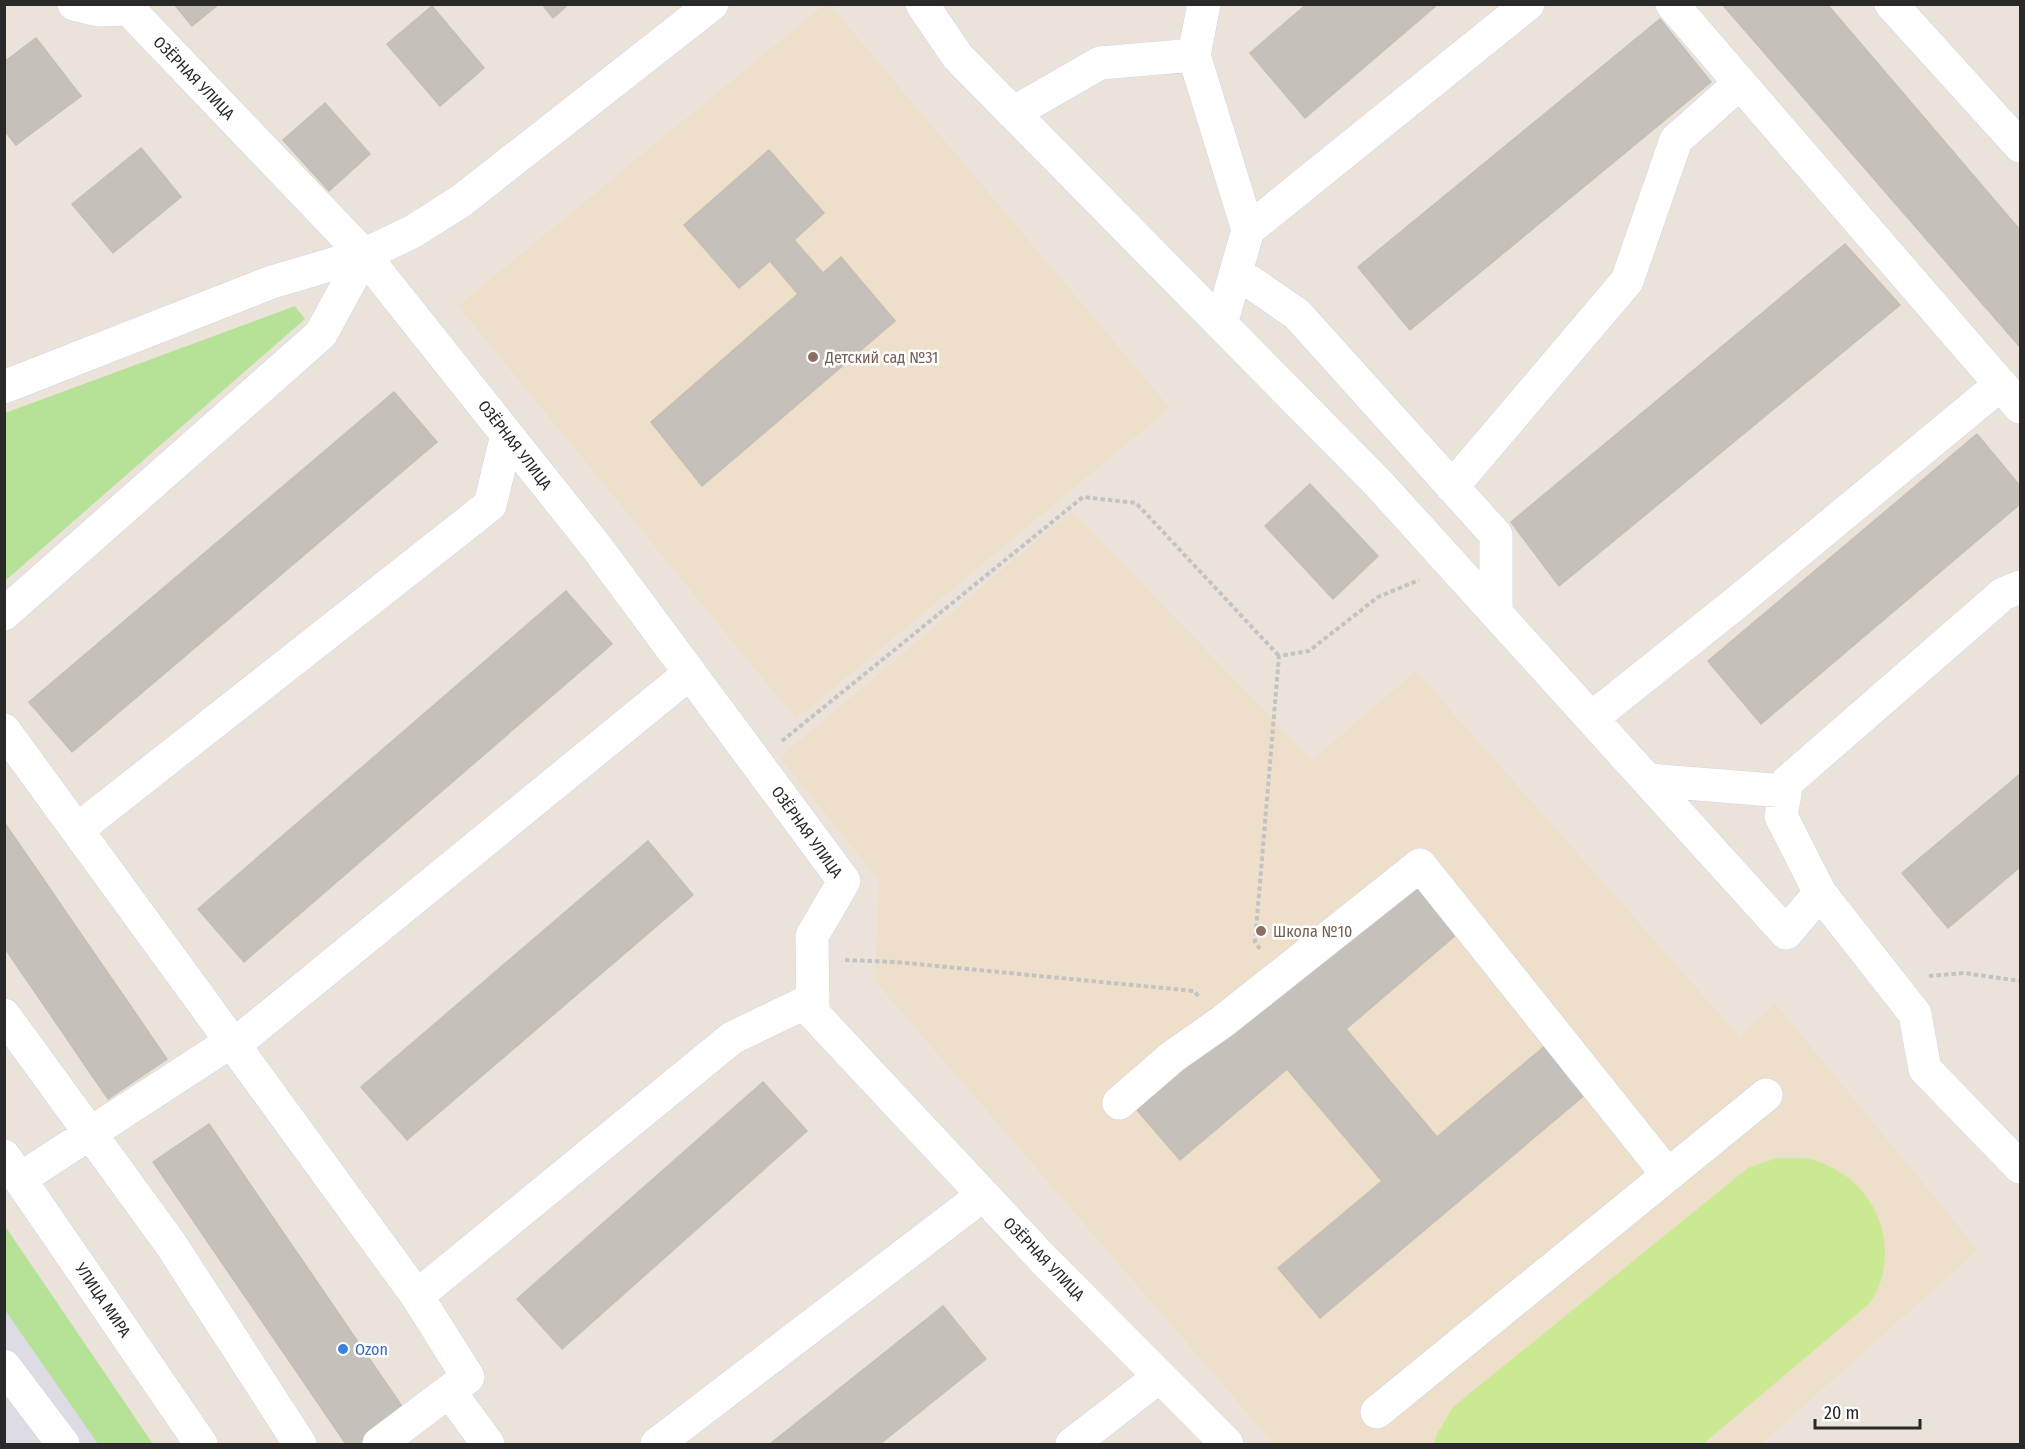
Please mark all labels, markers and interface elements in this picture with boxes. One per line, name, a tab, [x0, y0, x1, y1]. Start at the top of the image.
street label: ОЗЁРНАЯ УЛИЦА	[149, 32, 239, 124]
place label: Детский сад №31	[824, 348, 938, 367]
marker: Детский сад №31	[806, 350, 820, 364]
street label: ОЗЁРНАЯ УЛИЦА	[474, 396, 556, 494]
street label: ОЗЁРНАЯ УЛИЦА	[767, 783, 847, 882]
place label: Школа №10	[1273, 922, 1352, 941]
marker: Школа №10	[1254, 924, 1268, 938]
street label: ОЗЁРНАЯ УЛИЦА	[999, 1213, 1089, 1305]
street label: УЛИЦА МИРА	[71, 1259, 135, 1341]
place label: Ozon	[355, 1340, 388, 1359]
marker: Ozon	[336, 1342, 350, 1356]
scale bar	[1815, 1392, 1920, 1430]
text: 20 m	[1824, 1402, 1859, 1424]

